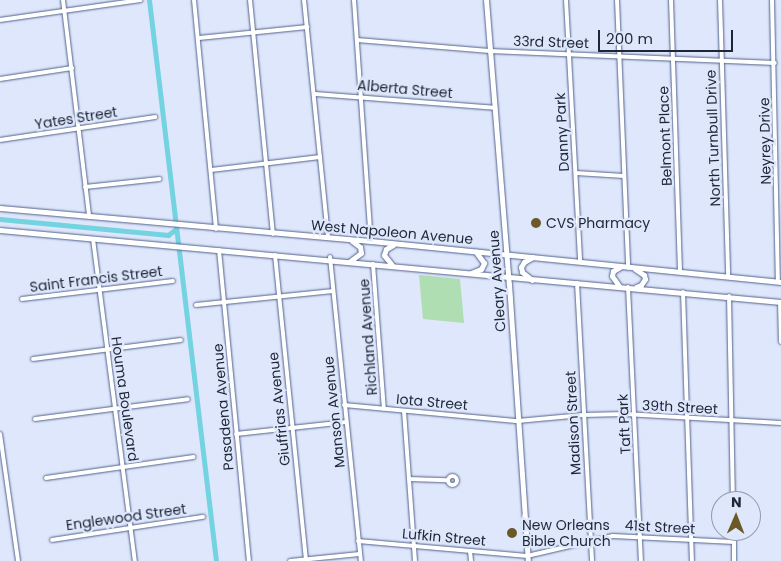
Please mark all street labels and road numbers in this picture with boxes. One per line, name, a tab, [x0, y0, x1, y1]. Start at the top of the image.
street label: 33rd Street	[513, 32, 589, 52]
street label: North Turnbull Drive	[702, 69, 724, 207]
street label: Alberta Street	[357, 76, 453, 102]
street label: Belmont Place	[655, 86, 675, 186]
street label: Danny Park	[552, 92, 572, 172]
street label: Neyrey Drive	[756, 97, 774, 185]
street label: Yates Street	[33, 103, 119, 133]
street label: West Napoleon Avenue	[310, 217, 474, 247]
street label: Cleary Avenue	[485, 230, 509, 332]
street label: Saint Francis Street	[29, 263, 163, 295]
street label: Richland Avenue	[356, 278, 380, 396]
street label: Houma Boulevard	[108, 336, 142, 462]
street label: Pasadena Avenue	[209, 343, 237, 471]
street label: Giuffrias Avenue	[265, 351, 293, 467]
street label: Manson Avenue	[320, 355, 348, 469]
street label: Madison Street	[562, 370, 584, 476]
street label: Iota Street	[396, 391, 468, 413]
street label: Taft Park	[614, 393, 634, 455]
street label: 39th Street	[642, 397, 718, 417]
street label: Englewood Street	[65, 500, 187, 534]
street label: 41st Street	[624, 517, 696, 537]
street label: Lufkin Street	[401, 525, 487, 549]

